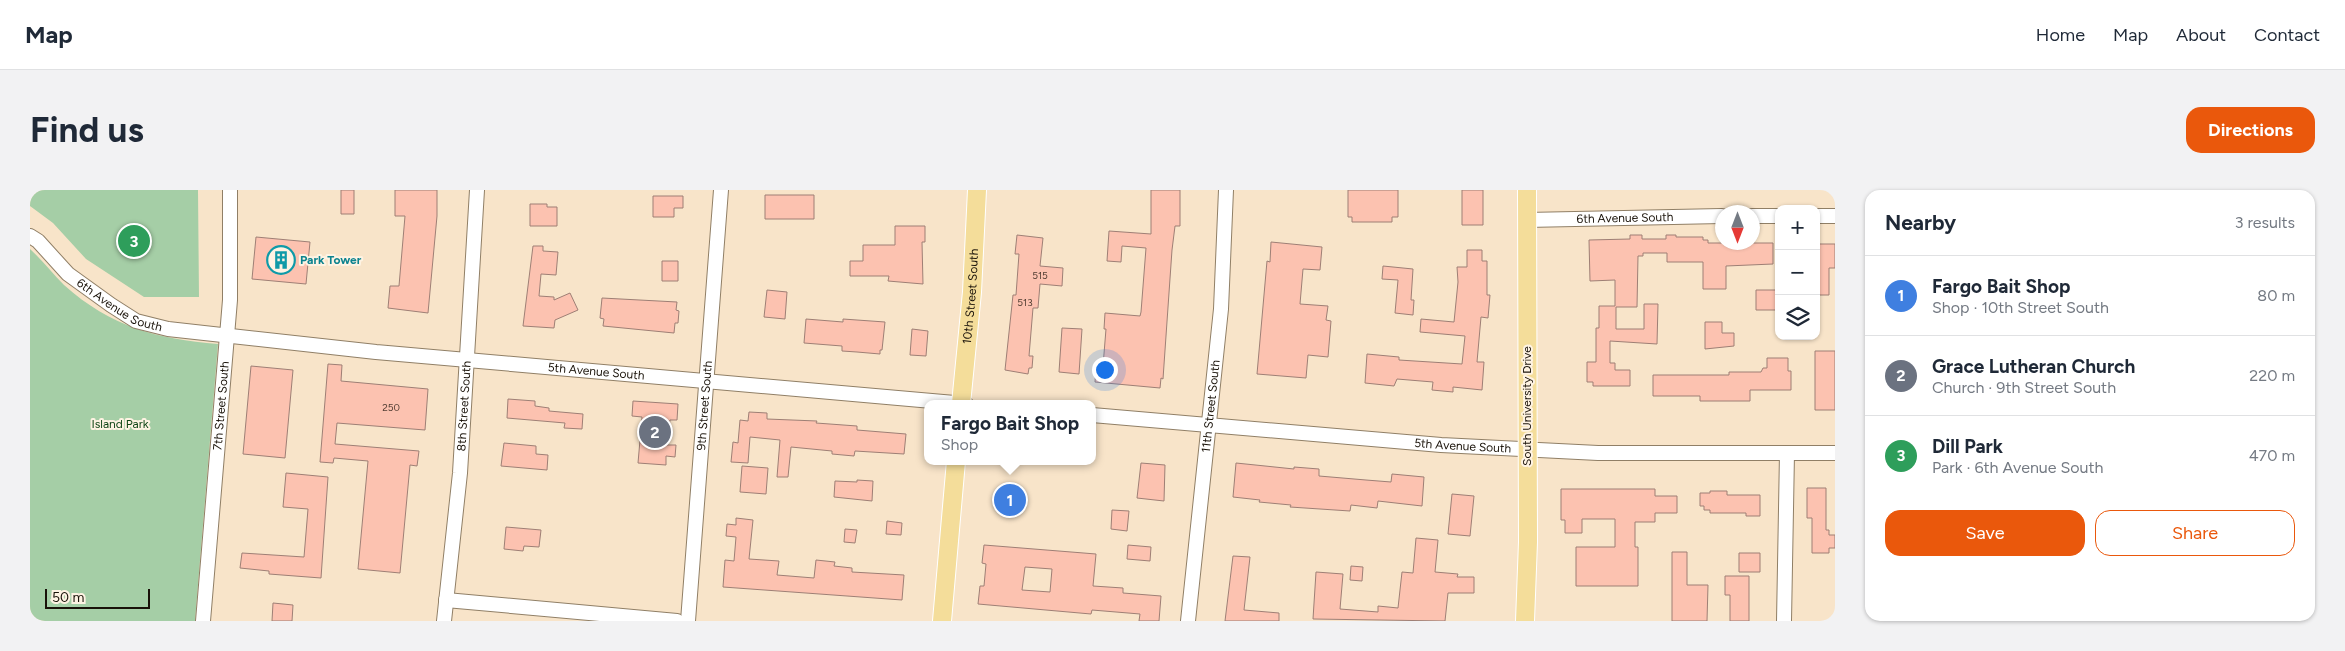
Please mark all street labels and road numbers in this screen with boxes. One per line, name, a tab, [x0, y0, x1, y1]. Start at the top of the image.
street label: 6th Avenue South	[1576, 210, 1674, 226]
street label: 10th Street South	[960, 248, 981, 345]
street label: 6th Avenue South	[74, 276, 164, 334]
street label: South University Drive	[1520, 346, 1534, 466]
street label: 11th Street South	[1199, 359, 1223, 453]
street label: 7th Street South	[210, 360, 232, 451]
street label: 8th Street South	[454, 360, 474, 452]
street label: 5th Avenue South	[547, 360, 645, 383]
street label: 9th Street South	[694, 360, 715, 451]
street label: 5th Avenue South	[1414, 436, 1512, 456]

